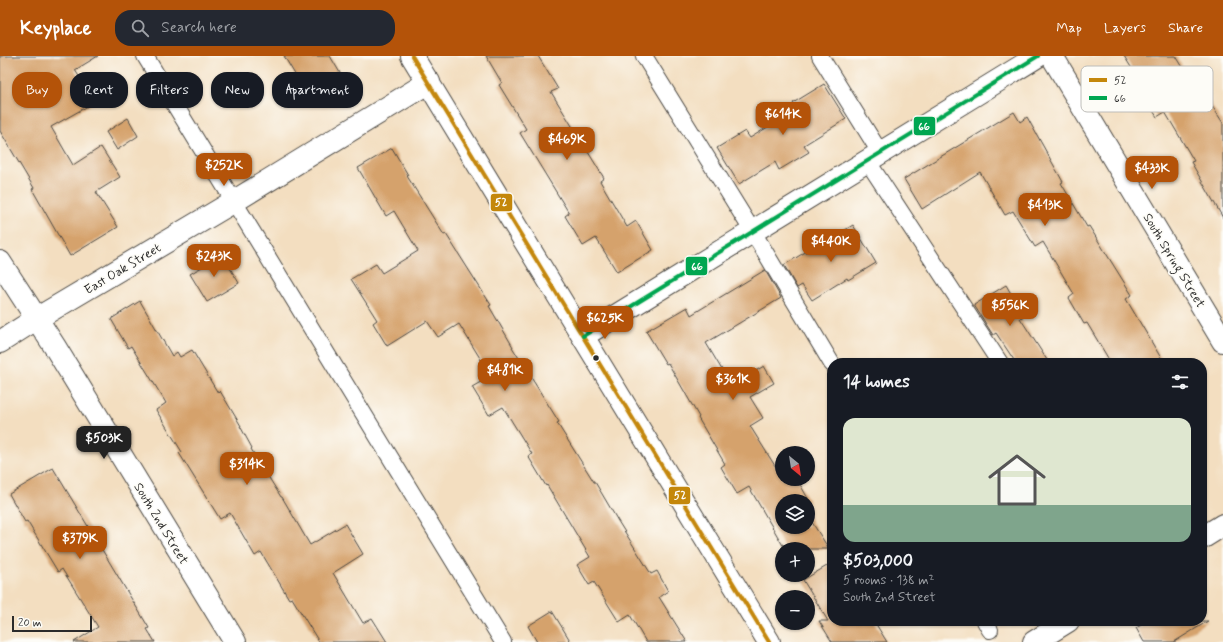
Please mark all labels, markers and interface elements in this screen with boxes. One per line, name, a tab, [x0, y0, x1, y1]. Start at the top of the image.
search box	[115, 10, 395, 46]
text: Keyplace	[20, 16, 91, 41]
icon: search	[129, 17, 151, 39]
text: Search here	[161, 18, 237, 38]
text: Map	[1056, 19, 1082, 37]
text: Layers	[1104, 19, 1146, 37]
text: Share	[1168, 19, 1203, 37]
legend	[1081, 66, 1213, 112]
chip: Buy	[12, 72, 62, 108]
chip: Rent	[70, 72, 128, 108]
chip: Filters	[136, 72, 203, 108]
chip: New	[211, 72, 264, 108]
chip: Apartment	[272, 72, 363, 108]
text: 52	[1114, 74, 1127, 88]
text: 66	[1114, 92, 1126, 106]
pin: $614K	[755, 102, 811, 136]
text: $614K	[765, 106, 801, 123]
line badge: 66	[913, 116, 936, 136]
text: 66	[918, 120, 930, 134]
pin: $469K	[539, 127, 595, 161]
text: $469K	[548, 131, 586, 148]
pin: $252K	[196, 153, 252, 187]
pin: $433K	[1124, 156, 1180, 190]
text: $252K	[205, 157, 243, 174]
text: $433K	[1134, 160, 1170, 177]
line badge: 52	[490, 193, 513, 212]
pin: $413K	[1017, 193, 1073, 227]
text: 52	[495, 196, 507, 210]
text: $413K	[1027, 197, 1063, 214]
street label: South Spring Street	[1137, 210, 1209, 312]
pin: $440K	[803, 229, 859, 263]
text: $440K	[811, 233, 851, 250]
street label: East Oak Street	[81, 240, 164, 299]
pin: $243K	[186, 244, 242, 278]
text: $243K	[196, 248, 232, 265]
line badge: 66	[685, 256, 708, 276]
text: 66	[691, 260, 703, 274]
pin: $556K	[982, 293, 1038, 327]
text: $556K	[991, 297, 1029, 314]
pin: $625K	[577, 306, 633, 340]
text: $625K	[586, 310, 624, 327]
unlabelled marker	[591, 353, 601, 363]
pin: $481K	[477, 358, 533, 392]
text: $481K	[487, 362, 523, 379]
pin: $361K	[705, 367, 761, 401]
text: $361K	[716, 371, 750, 388]
text: 14 homes	[843, 371, 910, 393]
icon: filters	[1169, 371, 1191, 393]
pin: $503K	[76, 426, 132, 460]
text: $503K	[85, 430, 123, 447]
icon: home	[981, 444, 1053, 516]
north arrow	[775, 446, 815, 486]
map controls	[775, 446, 815, 630]
pin: $314K	[219, 452, 275, 486]
text: $314K	[229, 456, 265, 473]
street label: South 2nd Street	[130, 480, 192, 568]
line badge: 52	[668, 486, 691, 505]
text: 52	[674, 489, 686, 503]
button: layers	[775, 494, 815, 534]
pin: $379K	[52, 526, 108, 560]
text: $379K	[62, 530, 98, 547]
button: +	[775, 542, 815, 582]
text: $503,000	[843, 550, 913, 572]
text: 5 rooms · 138 m²	[843, 572, 934, 589]
text: South 2nd Street	[843, 589, 936, 606]
button: −	[775, 590, 815, 630]
scale bar	[12, 614, 92, 633]
text: 20 m	[18, 616, 41, 630]

